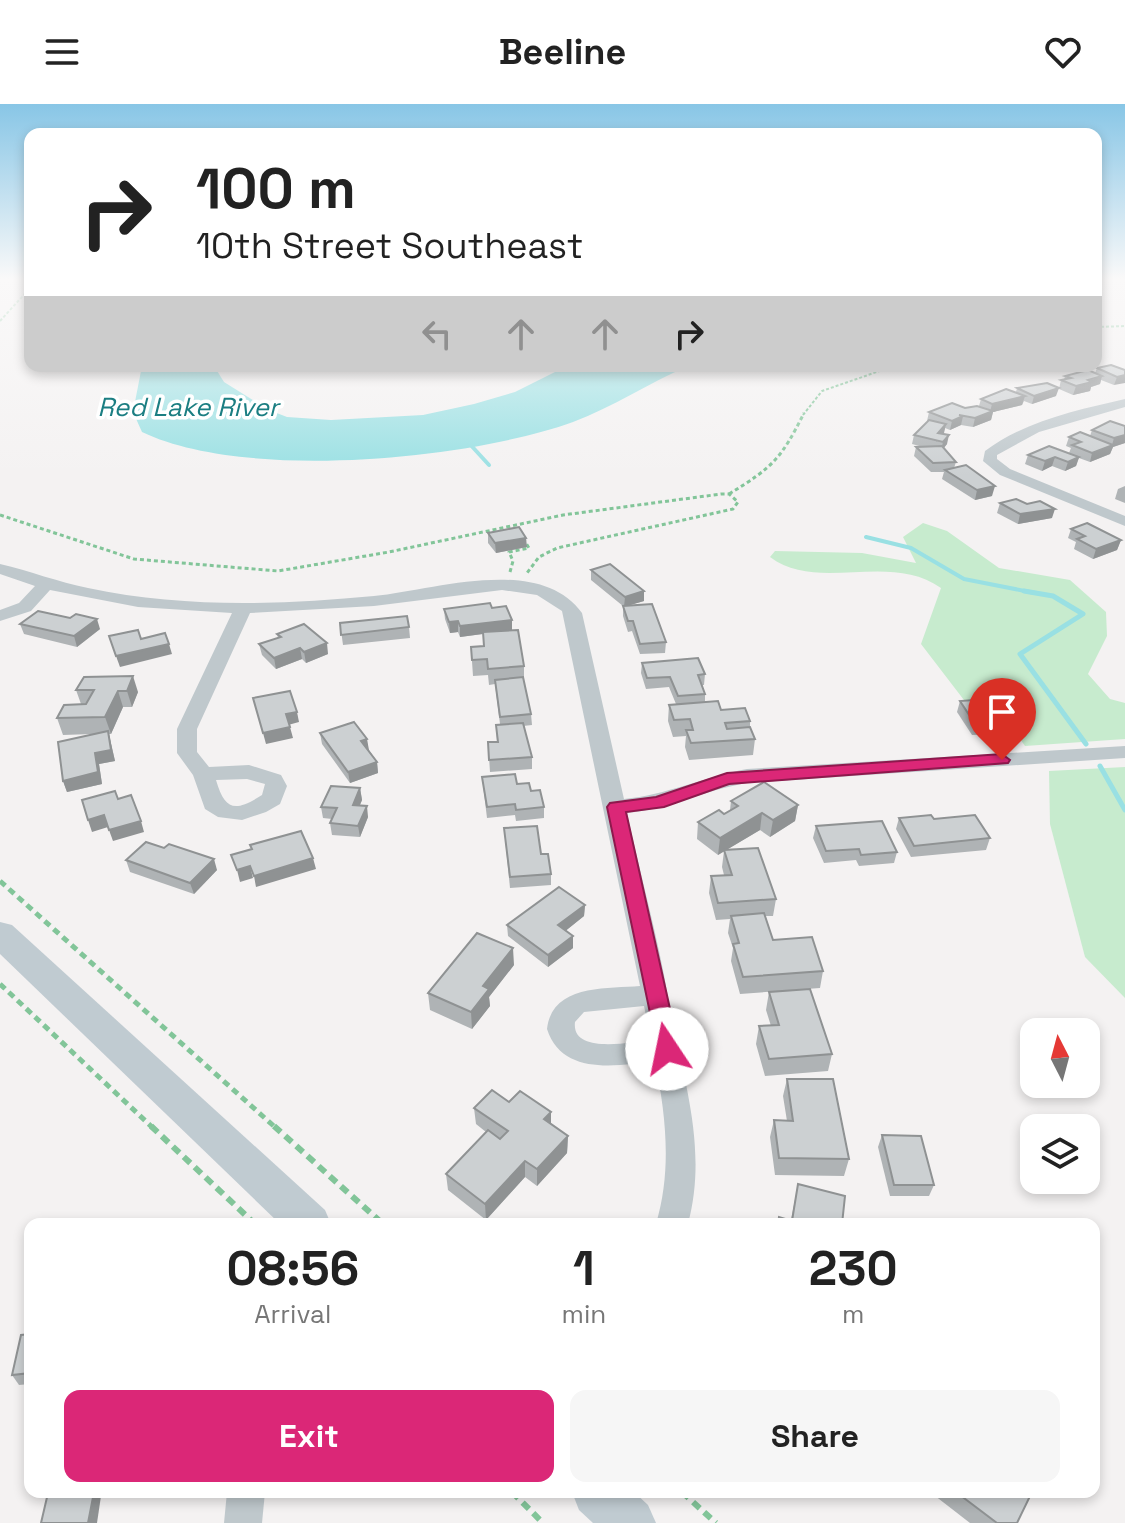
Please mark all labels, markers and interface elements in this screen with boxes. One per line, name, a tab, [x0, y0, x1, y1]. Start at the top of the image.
text: Beeline	[499, 29, 626, 75]
icon: menu	[40, 30, 84, 74]
icon: heart	[1041, 30, 1085, 74]
text: 100 m	[196, 153, 356, 224]
icon: right	[64, 160, 168, 264]
text: 10th Street Southeast	[196, 223, 583, 269]
icon: left	[415, 312, 459, 356]
icon: ahead	[499, 312, 543, 356]
icon: ahead	[583, 312, 627, 356]
icon: right	[667, 312, 711, 356]
water label: Red Lake River	[97, 390, 282, 424]
pin	[968, 678, 1036, 760]
icon: arrive	[980, 690, 1024, 734]
position arrow	[625, 1007, 709, 1091]
north arrow	[1020, 1018, 1100, 1098]
map controls	[1020, 1018, 1100, 1194]
button: layers	[1020, 1114, 1100, 1194]
text: 08:56	[226, 1238, 359, 1299]
text: 1	[573, 1238, 595, 1299]
text: 230	[809, 1238, 898, 1299]
text: Arrival	[254, 1297, 331, 1331]
text: min	[562, 1297, 606, 1331]
text: m	[842, 1297, 864, 1331]
button: Exit	[64, 1390, 554, 1482]
button: Share	[570, 1390, 1060, 1482]

